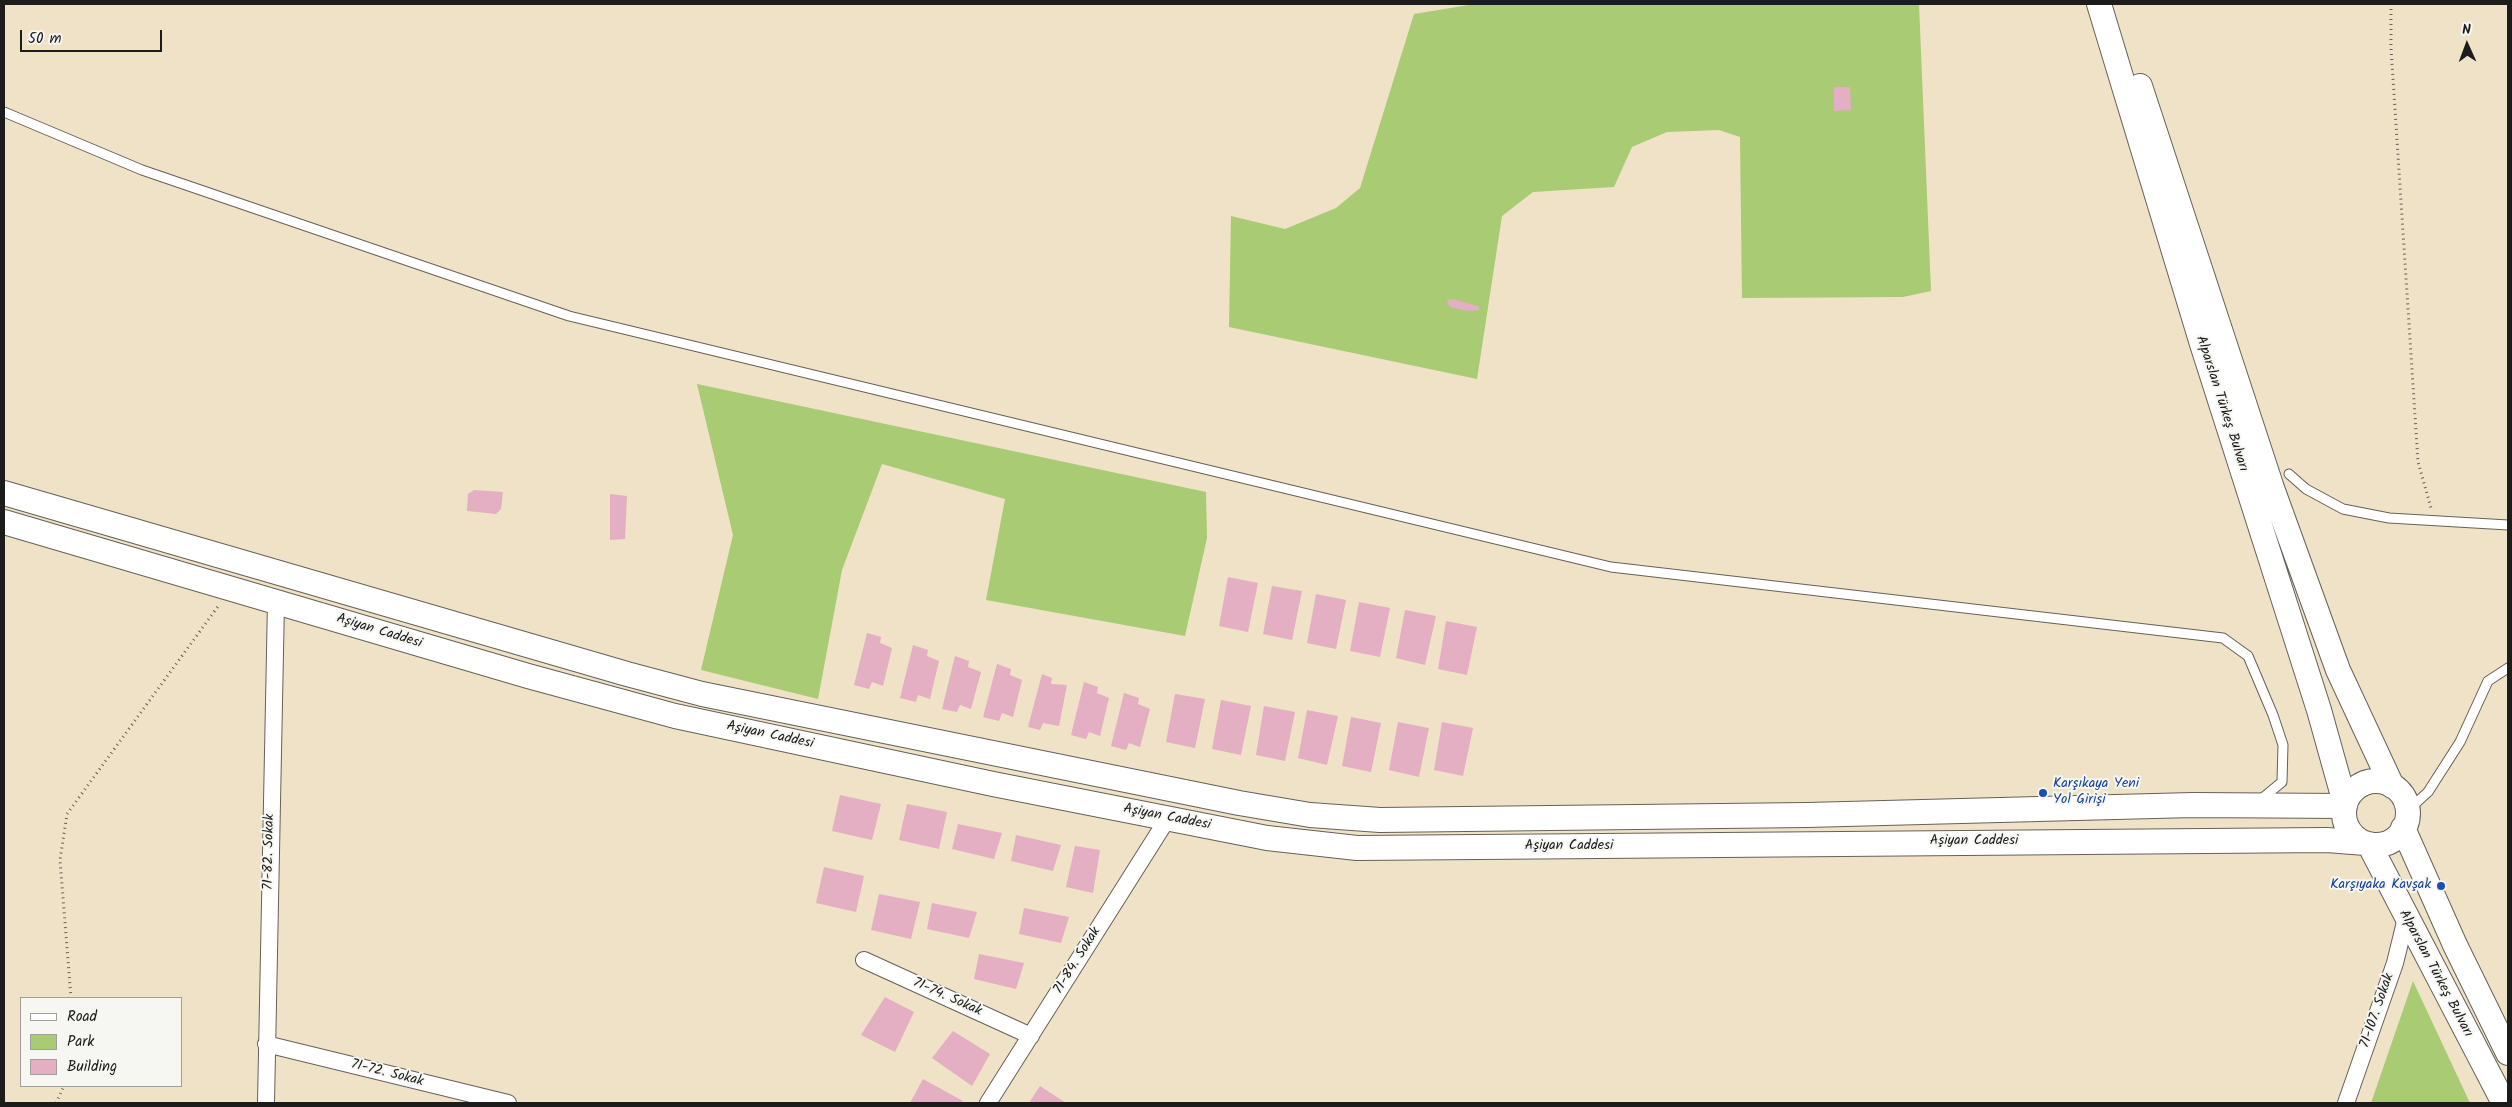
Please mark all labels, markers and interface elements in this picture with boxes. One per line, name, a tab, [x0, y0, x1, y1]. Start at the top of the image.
text: N	[2462, 19, 2471, 41]
scale bar	[22, 20, 165, 52]
north arrow	[2442, 20, 2492, 70]
text: 50 m	[28, 27, 62, 51]
street label: Alparslan Türkeş Bulvarı	[2191, 334, 2251, 474]
street label: Aşiyan Caddesi	[334, 611, 424, 653]
street label: Aşiyan Caddesi	[725, 719, 815, 753]
place label: Karşıkaya Yeni Yol Girişi	[2053, 777, 2139, 810]
marker: Karşıkaya Yeni Yol Girişi	[2037, 787, 2049, 799]
street label: Aşiyan Caddesi	[1122, 801, 1212, 835]
street label: 71-82. Sokak	[261, 814, 279, 890]
street label: Aşiyan Caddesi	[1930, 834, 2018, 850]
street label: Aşiyan Caddesi	[1525, 839, 1613, 855]
place label: Karşıyaka Kavşak	[2330, 878, 2431, 894]
marker: Karşıyaka Kavşak	[2435, 880, 2447, 892]
street label: Alparslan Türkeş Bulvarı	[2394, 907, 2476, 1041]
street label: 71-84. Sokak	[1051, 924, 1105, 998]
street label: 71-107. Sokak	[2357, 972, 2399, 1050]
street label: 71-74. Sokak	[910, 975, 984, 1021]
legend	[20, 997, 182, 1087]
text: Road	[67, 1005, 97, 1029]
text: Park	[67, 1030, 94, 1054]
text: Building	[67, 1055, 117, 1079]
street label: 71-72. Sokak	[349, 1057, 425, 1091]

